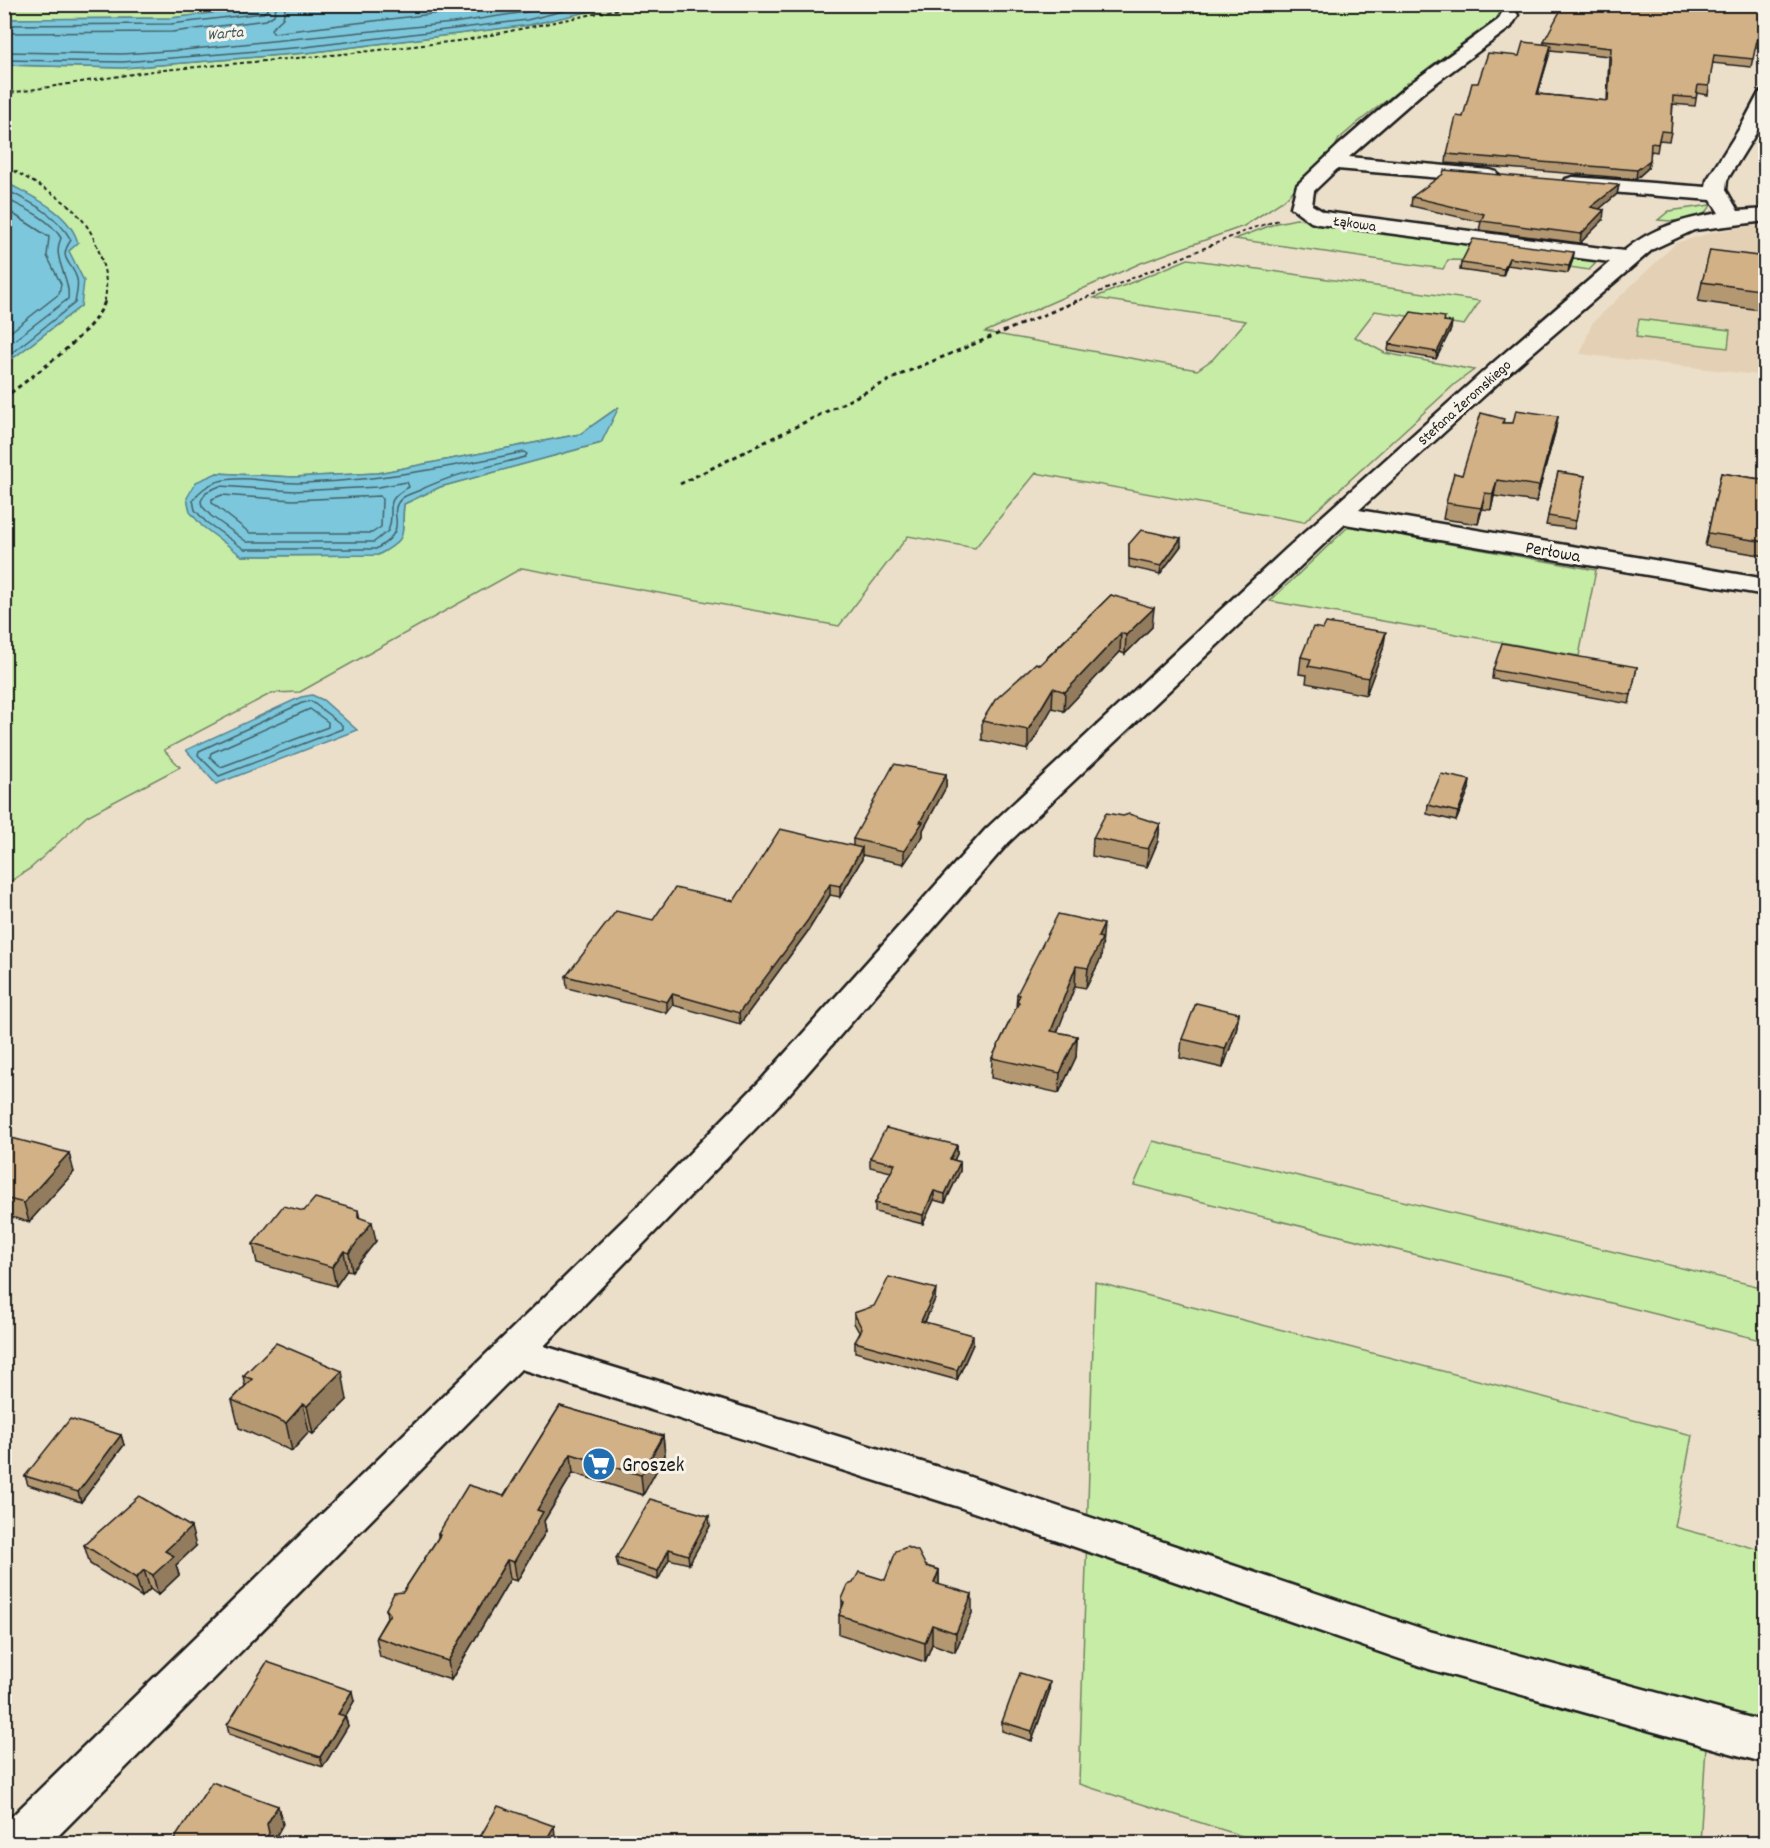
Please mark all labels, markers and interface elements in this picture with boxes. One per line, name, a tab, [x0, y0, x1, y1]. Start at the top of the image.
water label: Warta	[206, 21, 246, 48]
street label: Łąkowa	[1331, 211, 1378, 239]
street label: Stefana Żeromskiego	[1414, 355, 1517, 452]
street label: Perłowa	[1523, 536, 1583, 571]
supermarket icon: Groszek	[581, 1446, 617, 1482]
place label: Groszek	[622, 1452, 684, 1482]

